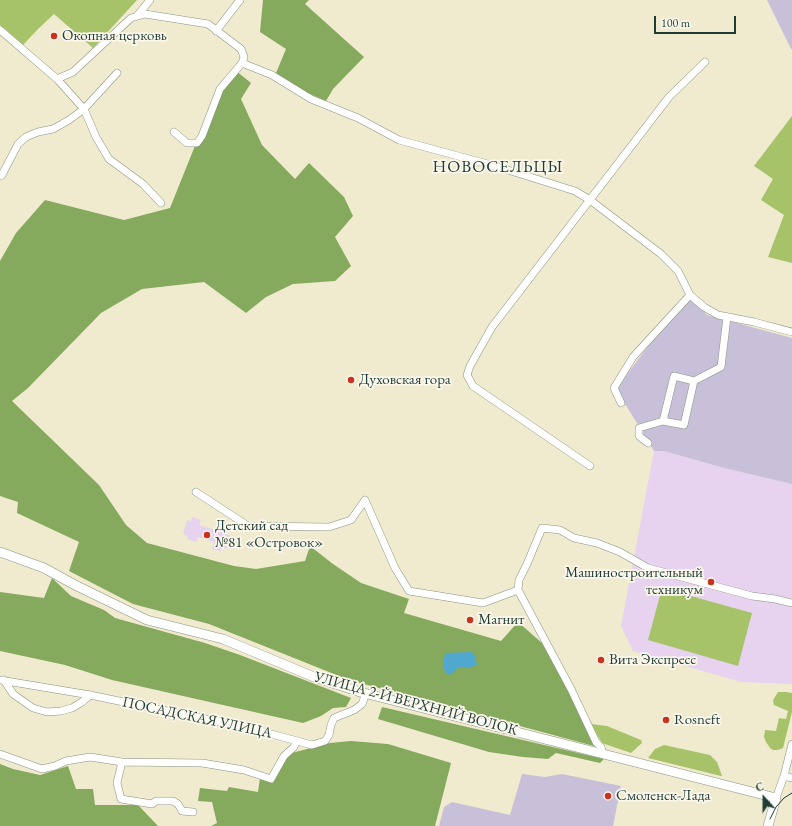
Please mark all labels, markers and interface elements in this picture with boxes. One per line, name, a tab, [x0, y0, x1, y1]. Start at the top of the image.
scale bar	[656, 8, 738, 34]
text: 100 m	[661, 15, 690, 31]
place label: Окопная церковь	[62, 27, 167, 45]
marker: Окопная церковь	[49, 31, 59, 41]
district label: НОВОСЕЛЬЦЫ	[433, 157, 563, 177]
place label: Духовская гора	[359, 371, 451, 389]
marker: Духовская гора	[346, 375, 356, 385]
place label: Детский сад №81 «Островок»	[215, 517, 323, 552]
marker: Детский сад №81 «Островок»	[202, 530, 212, 540]
place label: Машиностроительный техникум	[565, 564, 703, 599]
marker: Машиностроительный техникум	[706, 577, 716, 587]
place label: Магнит	[478, 611, 524, 629]
marker: Магнит	[465, 615, 475, 625]
place label: Вита Экспресс	[609, 651, 696, 669]
marker: Вита Экспресс	[596, 655, 606, 665]
street label: УЛИЦА 2-Й ВЕРХНИЙ ВОЛОК	[312, 668, 520, 740]
street label: ПОСАДСКАЯ УЛИЦА	[120, 693, 274, 743]
place label: Rosneft	[674, 711, 720, 729]
marker: Rosneft	[661, 715, 671, 725]
north arrow	[744, 778, 784, 818]
text: С	[754, 779, 766, 795]
place label: Смоленск-Лада	[616, 787, 711, 805]
marker: Смоленск-Лада	[603, 791, 613, 801]

